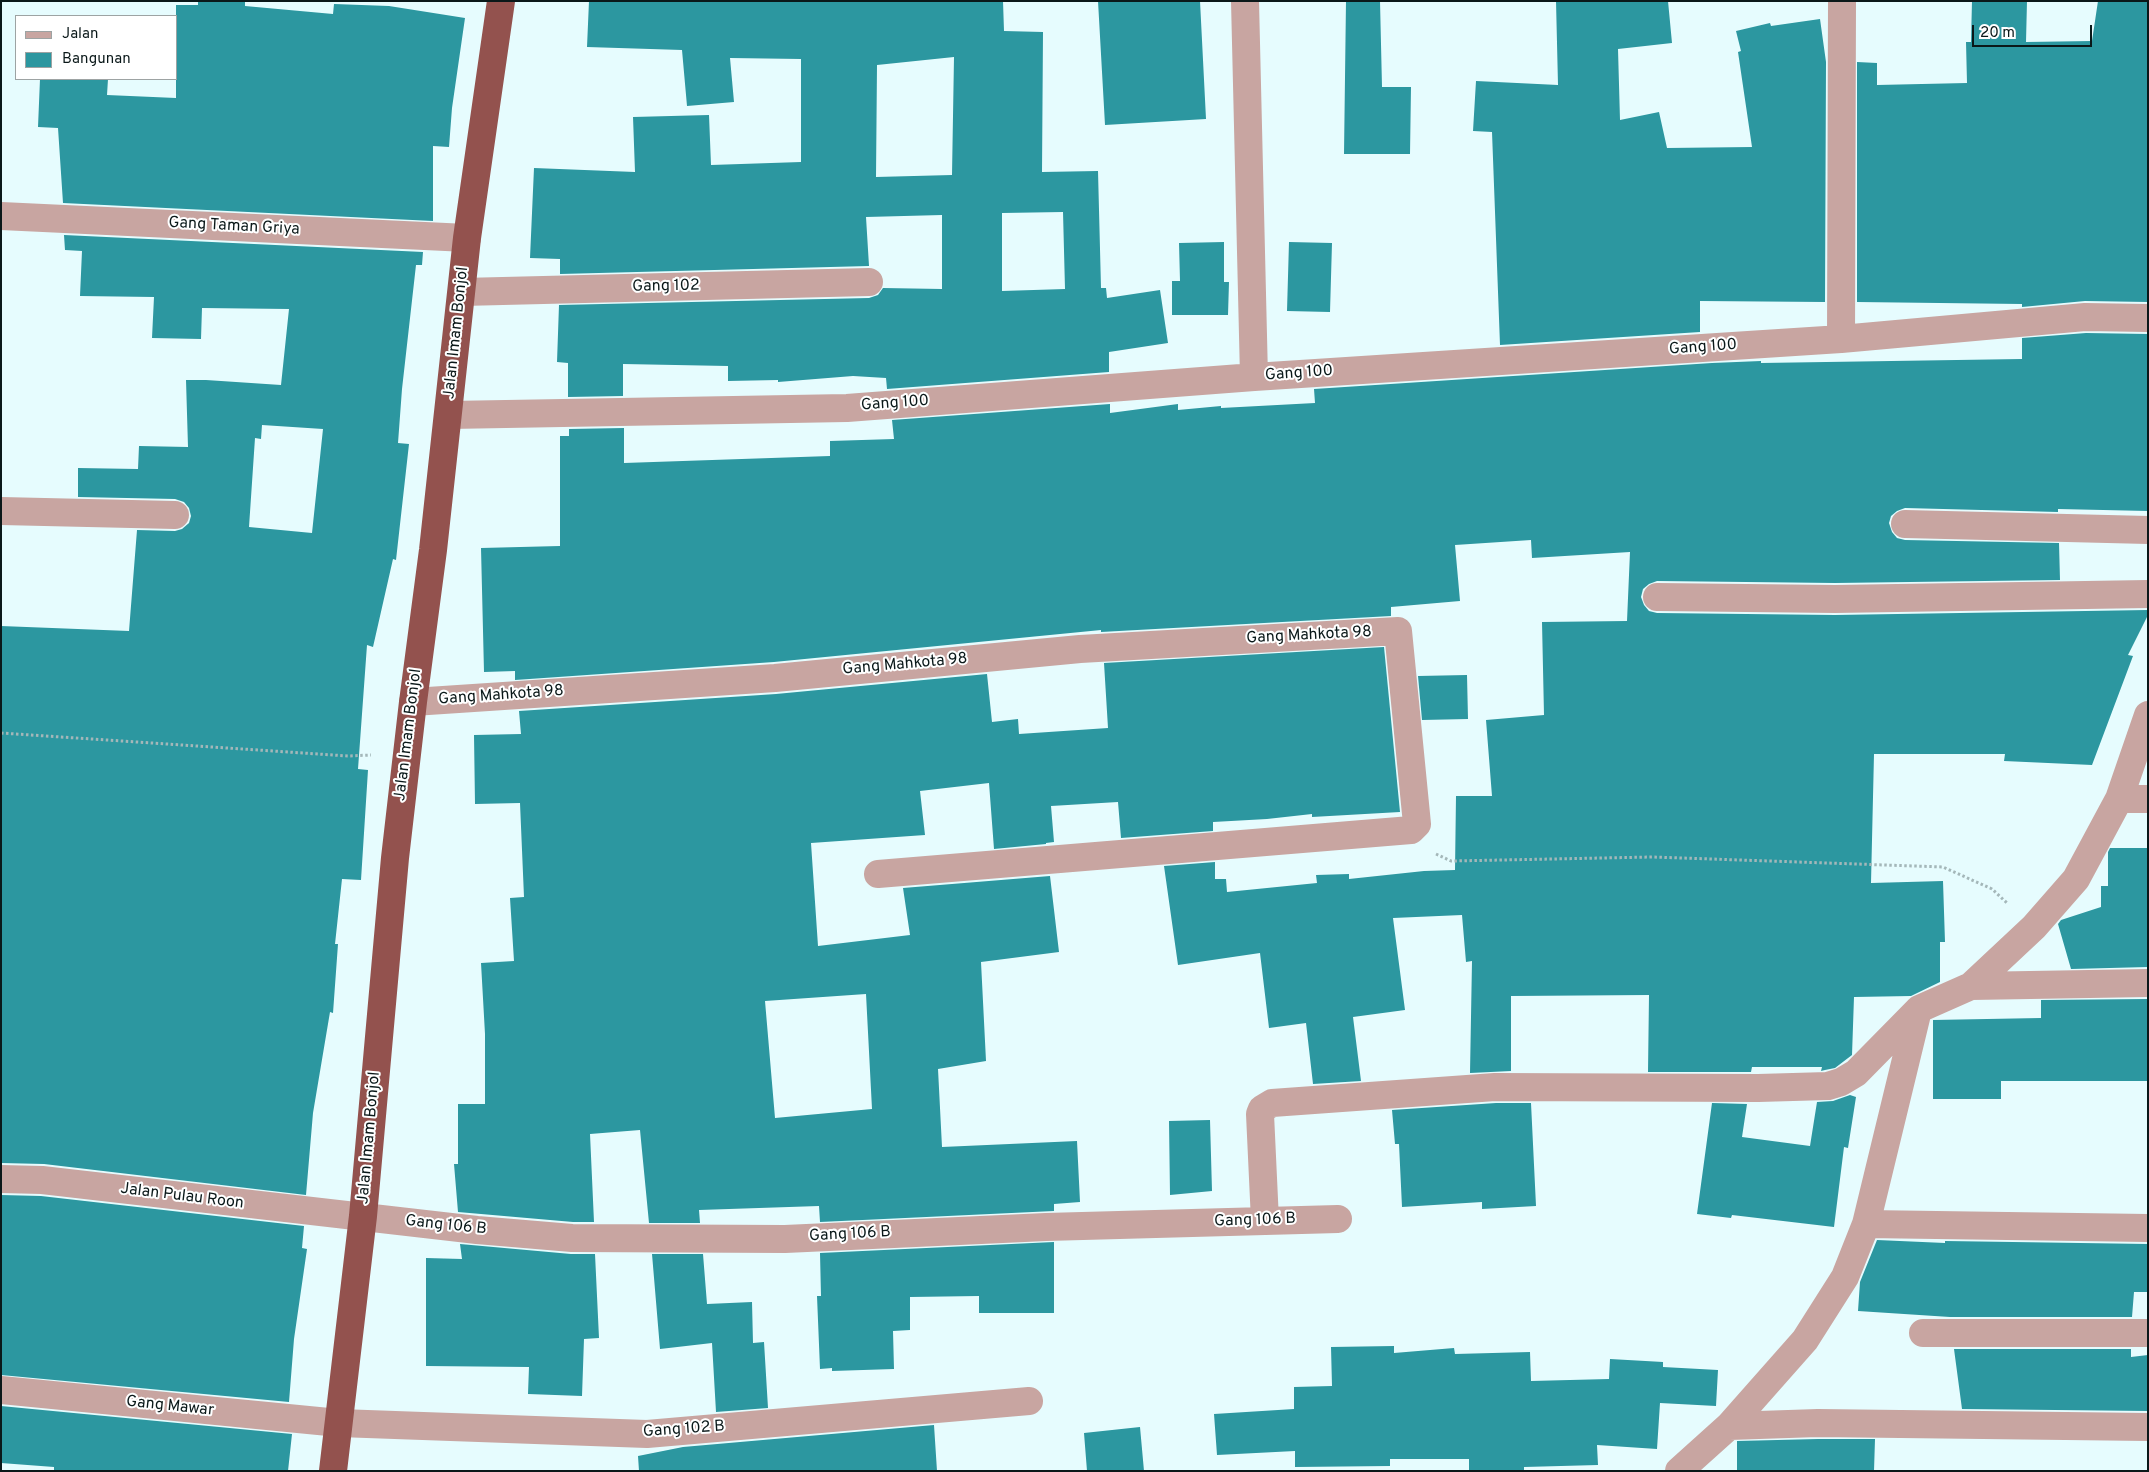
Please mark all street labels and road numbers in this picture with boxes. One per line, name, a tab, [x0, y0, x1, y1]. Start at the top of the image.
street label: Gang Taman Griya	[168, 214, 300, 240]
street label: Jalan Imam Bonjol	[441, 266, 473, 400]
street label: Gang 102	[632, 277, 700, 297]
street label: Gang 100	[1668, 336, 1738, 360]
street label: Gang 100	[1264, 362, 1334, 386]
street label: Gang 100	[860, 392, 930, 416]
street label: Gang Mahkota 98	[1246, 623, 1372, 649]
street label: Gang Mahkota 98	[842, 650, 968, 680]
street label: Jalan Imam Bonjol	[391, 668, 427, 802]
street label: Gang Mahkota 98	[438, 682, 564, 710]
street label: Jalan Imam Bonjol	[355, 1071, 385, 1205]
street label: Jalan Pulau Roon	[119, 1180, 245, 1214]
street label: Gang 106 B	[1214, 1210, 1296, 1232]
street label: Gang 106 B	[404, 1212, 488, 1240]
street label: Gang 106 B	[809, 1223, 891, 1247]
street label: Gang Mawar	[125, 1393, 215, 1421]
street label: Gang 102 B	[642, 1418, 726, 1442]

